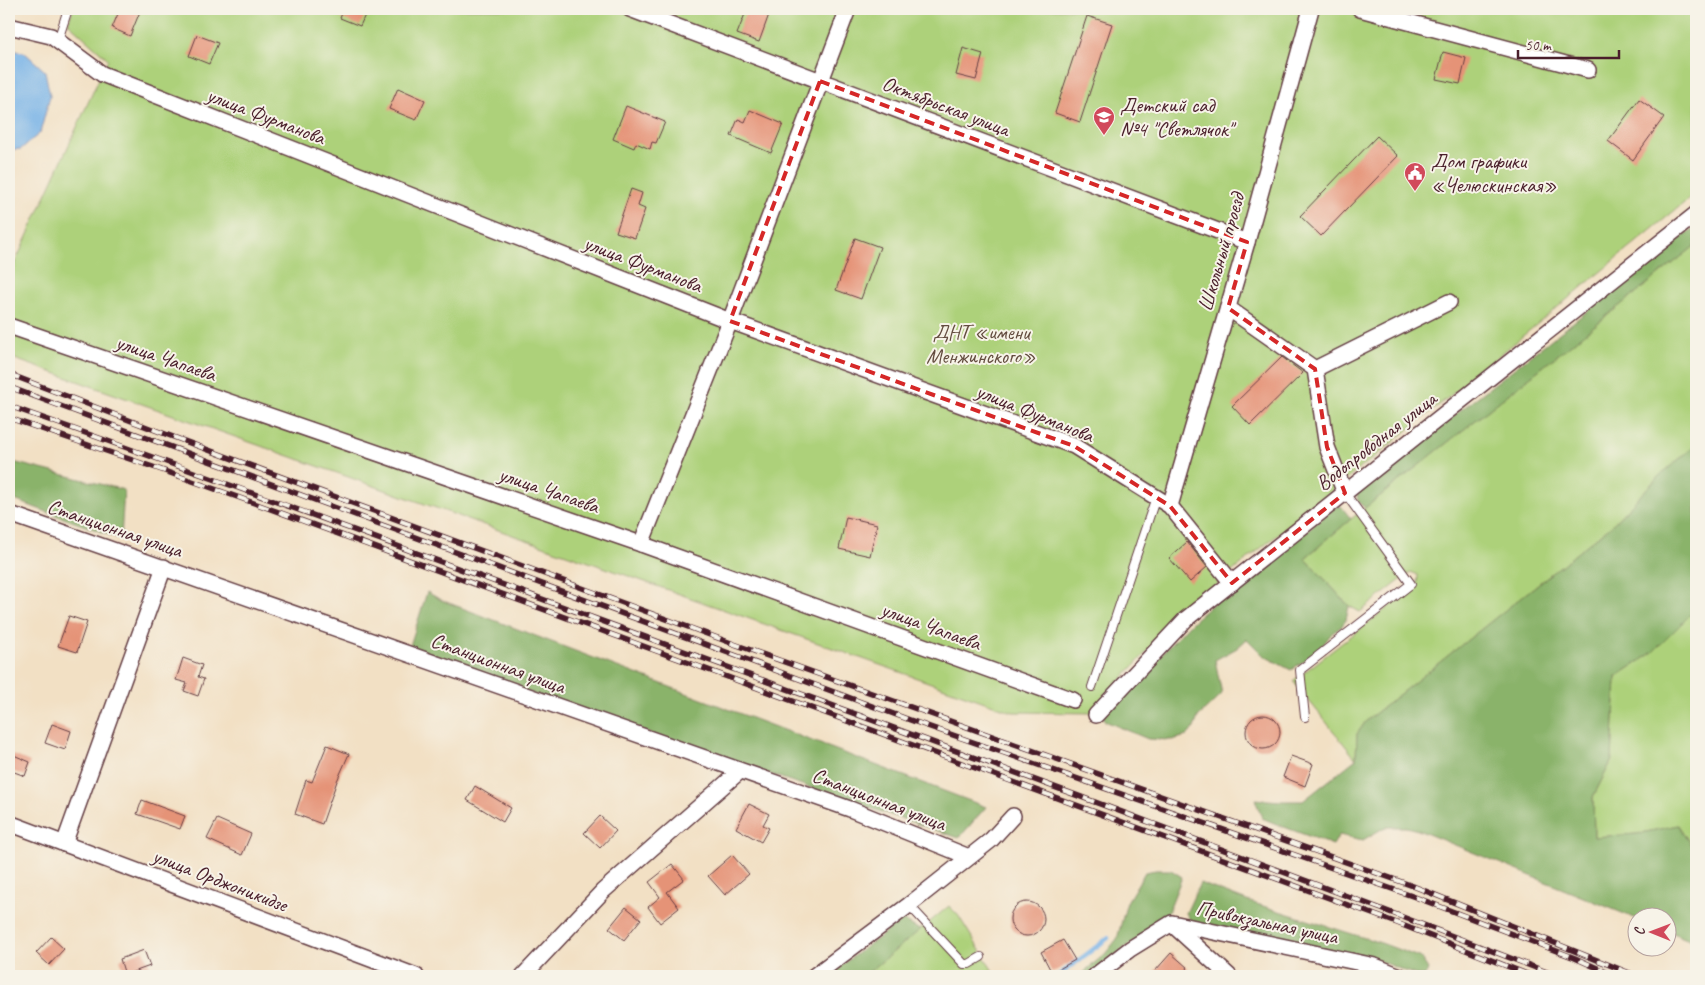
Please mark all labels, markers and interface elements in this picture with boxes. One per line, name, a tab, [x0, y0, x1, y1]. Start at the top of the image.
scale bar	[1518, 28, 1619, 60]
text: 50 m	[1525, 36, 1552, 55]
street label: Октябрьская улица	[879, 70, 1016, 143]
street label: улица Фурманова	[201, 81, 330, 151]
place label: Детский сад №4 "Светлячок"	[1120, 92, 1237, 142]
school or university icon: Детский сад №4 "Светлячок"	[1092, 105, 1116, 136]
place label: Дом графики «Челюскинская»	[1431, 148, 1557, 198]
public building icon: Дом графики «Челюскинская»	[1403, 161, 1427, 192]
street label: Школьный проезд	[1192, 187, 1251, 314]
street label: улица Фурманова	[578, 229, 707, 299]
park label: ДНТ «имени Менжинского»	[926, 319, 1036, 369]
street label: улица Чапаева	[111, 328, 221, 388]
street label: улица Фурманова	[971, 377, 1099, 449]
street label: Водопроводная улица	[1310, 384, 1443, 496]
street label: улица Чапаева	[494, 460, 604, 520]
street label: Станционная улица	[44, 493, 187, 564]
street label: улица Чапаева	[876, 595, 986, 657]
street label: Станционная улица	[427, 627, 570, 700]
street label: Станционная улица	[809, 762, 951, 837]
street label: улица Орджоникидзе	[147, 842, 293, 918]
street label: Привокзальная улица	[1194, 894, 1342, 951]
north arrow	[1628, 908, 1678, 958]
text: С	[1631, 926, 1648, 935]

